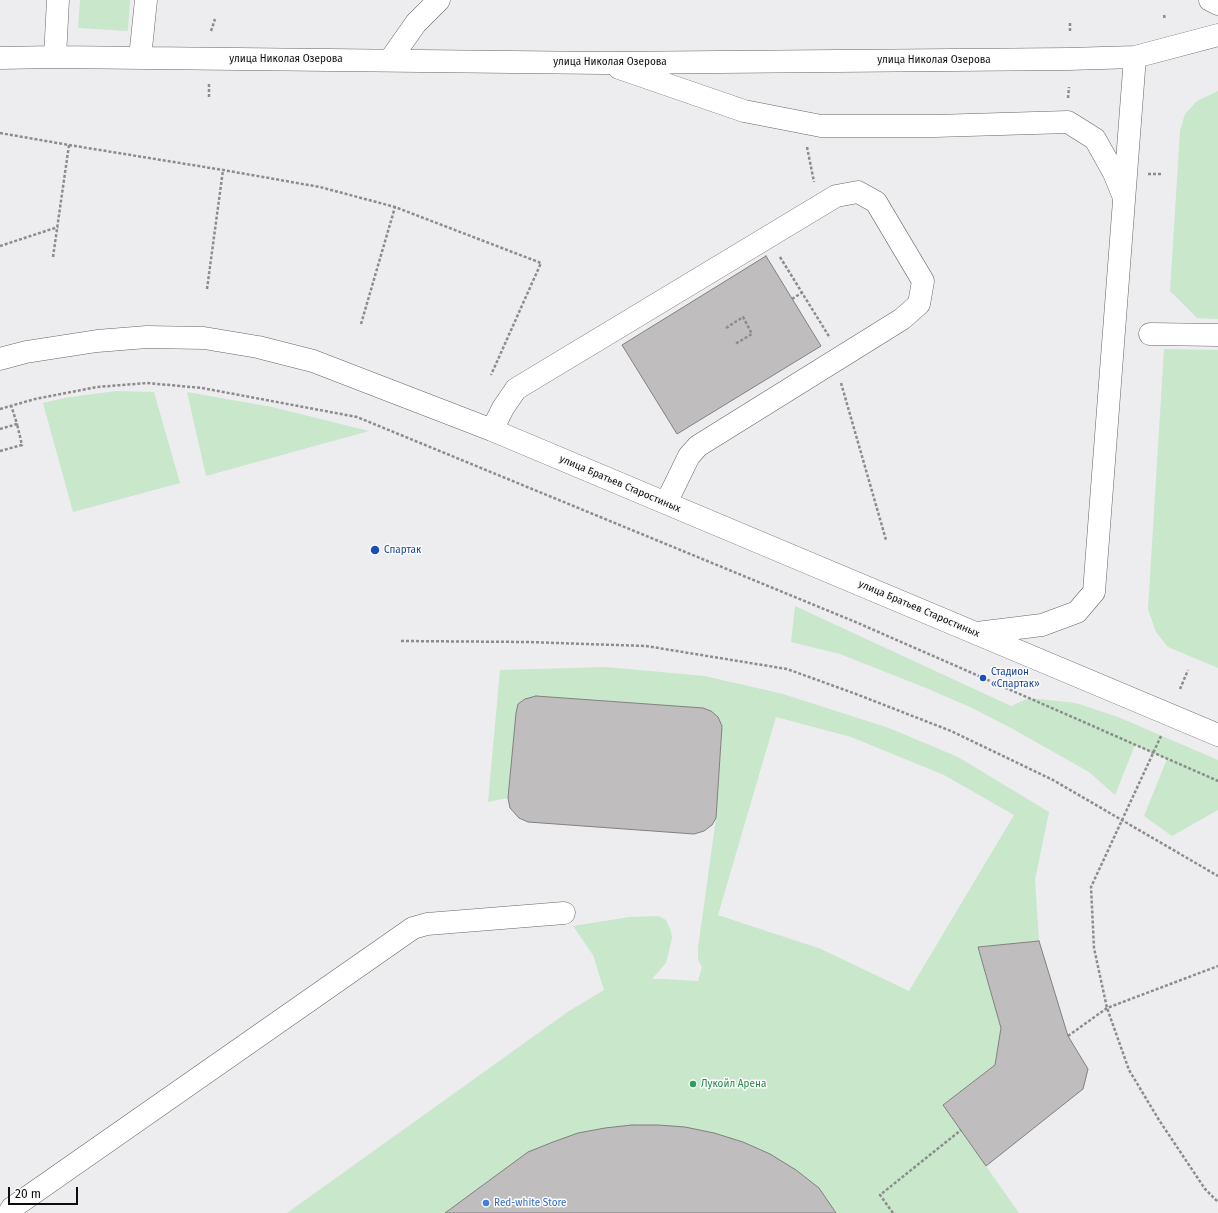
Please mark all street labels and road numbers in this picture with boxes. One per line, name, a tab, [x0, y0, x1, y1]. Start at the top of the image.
street label: улица Николая Озерова	[229, 53, 343, 65]
street label: улица Николая Озерова	[877, 54, 991, 66]
street label: улица Николая Озерова	[553, 56, 667, 68]
street label: улица Братьев Старостиных	[558, 453, 682, 515]
street label: улица Братьев Старостиных	[857, 578, 981, 640]

